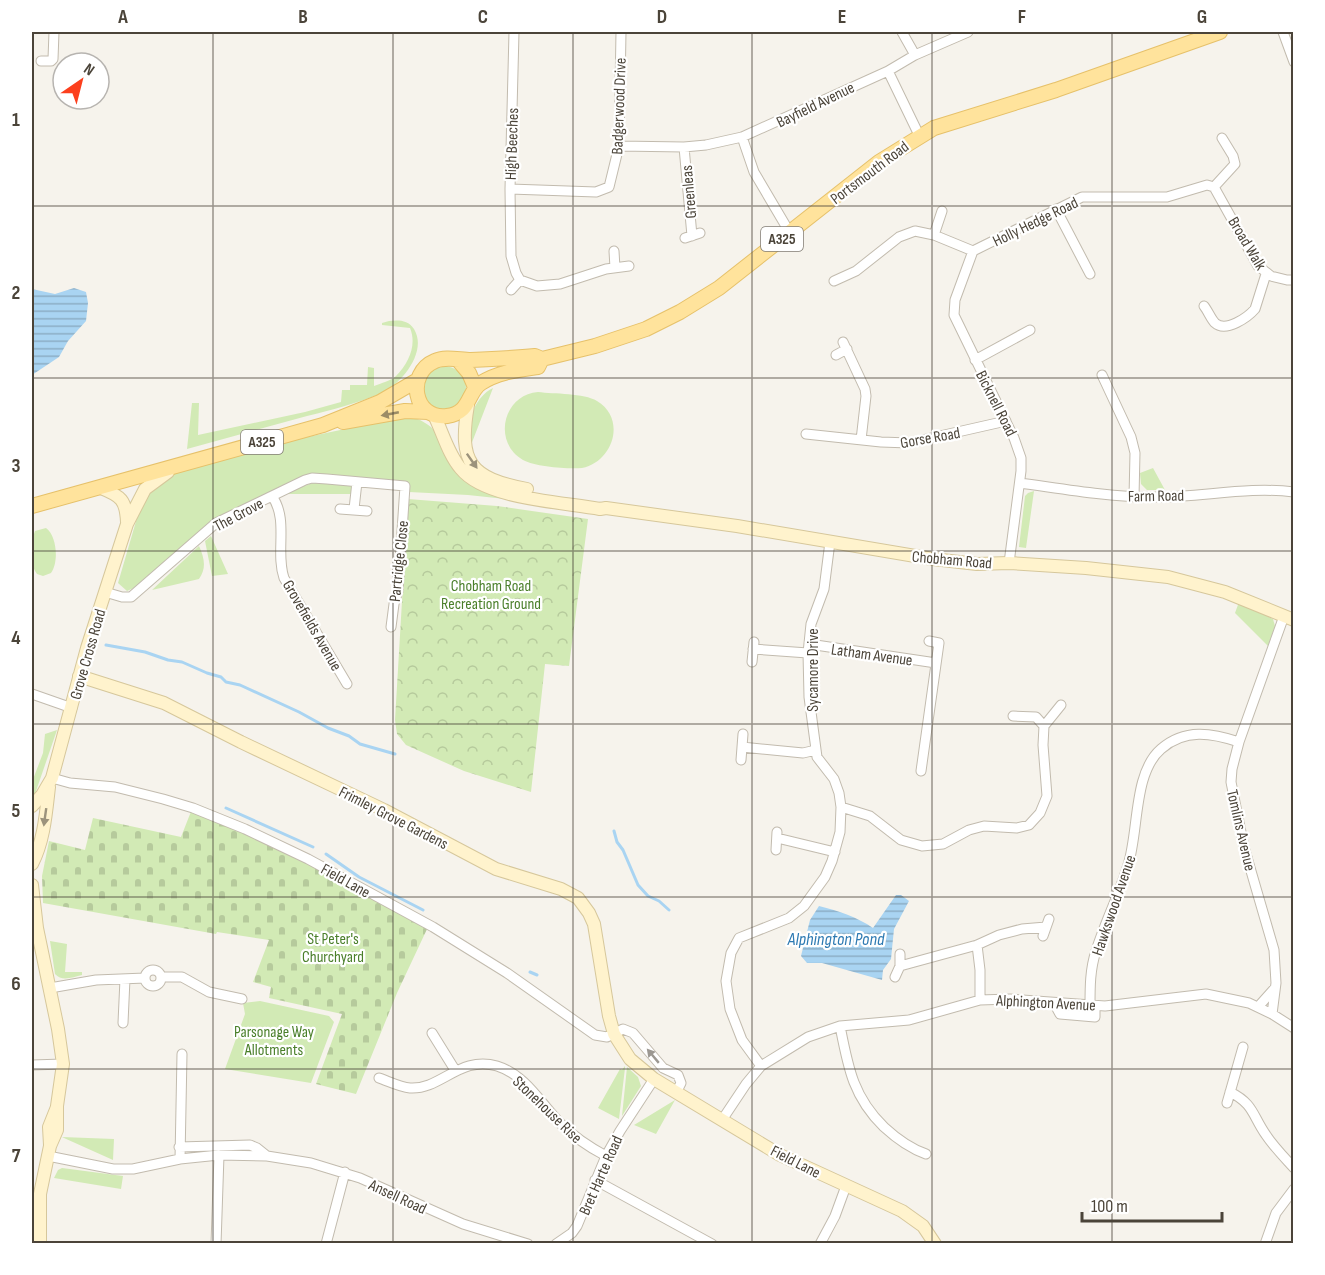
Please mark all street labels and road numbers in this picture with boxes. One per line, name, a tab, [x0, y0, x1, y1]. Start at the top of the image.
street label: Badgerwood Drive	[608, 57, 631, 155]
street label: Bayfield Avenue	[774, 78, 858, 132]
street label: High Beeches	[502, 107, 523, 181]
street label: Portsmouth Road	[827, 138, 913, 209]
street label: Greenleas	[678, 164, 701, 219]
street label: Holly Hedge Road	[990, 194, 1081, 251]
street label: Broad Walk	[1223, 214, 1270, 274]
road number: A325	[761, 227, 803, 251]
street label: Bicknell Road	[971, 368, 1020, 440]
street label: Gorse Road	[899, 424, 962, 453]
road number: A325	[241, 430, 283, 454]
street label: Farm Road	[1128, 487, 1184, 506]
street label: The Grove	[211, 494, 267, 536]
street label: Partridge Close	[386, 520, 413, 603]
street label: Chobham Road	[911, 548, 993, 573]
street label: Grovefields Avenue	[278, 577, 345, 675]
street label: Grove Cross Road	[66, 607, 110, 702]
street label: Sycamore Drive	[804, 628, 823, 712]
street label: Latham Avenue	[830, 640, 914, 671]
street label: Frimley Grove Gardens	[336, 783, 451, 854]
street label: Tomlins Avenue	[1222, 788, 1259, 873]
street label: Hawkswood Avenue	[1088, 853, 1141, 958]
street label: Field Lane	[317, 860, 373, 903]
street label: Alphington Avenue	[995, 991, 1096, 1016]
street label: Stonehouse Rise	[508, 1072, 586, 1148]
street label: Bret Harte Road	[575, 1133, 627, 1218]
street label: Field Lane	[767, 1142, 823, 1183]
street label: Ansell Road	[365, 1175, 429, 1219]

